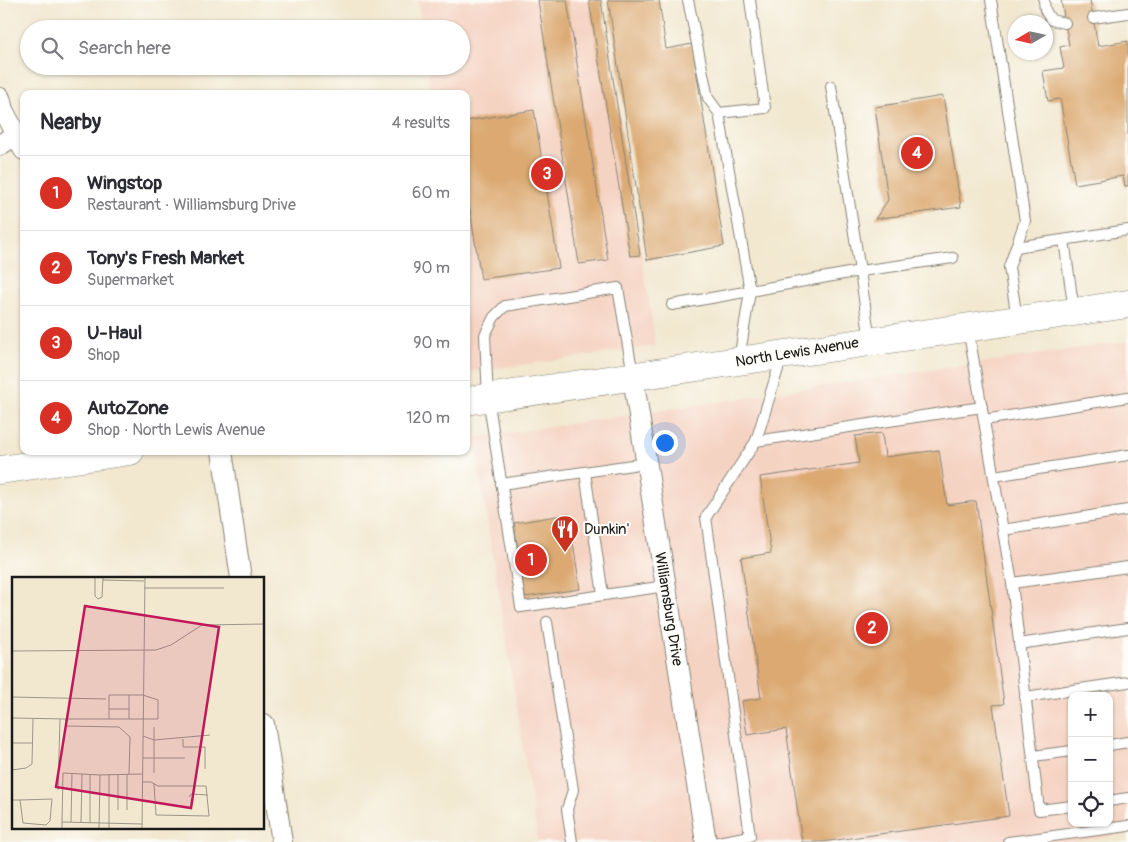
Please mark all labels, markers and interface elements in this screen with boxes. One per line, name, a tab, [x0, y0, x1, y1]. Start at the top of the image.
north arrow	[1008, 15, 1053, 60]
search box	[20, 20, 470, 75]
icon: search	[38, 34, 66, 62]
text: Search here	[78, 36, 171, 60]
text: Nearby	[40, 109, 101, 136]
text: 4 results	[392, 113, 450, 133]
pin: 4	[901, 134, 933, 172]
pin: 3	[531, 155, 563, 193]
text: Wingstop	[87, 171, 162, 195]
text: 1	[53, 183, 59, 203]
text: 60 m	[412, 183, 450, 203]
text: Restaurant · Williamsburg Drive	[87, 195, 296, 215]
text: Tony's Fresh Market	[87, 246, 244, 270]
text: 2	[52, 258, 60, 278]
text: 90 m	[413, 258, 450, 278]
text: Supermarket	[87, 270, 174, 290]
text: U-Haul	[87, 321, 142, 345]
text: 3	[52, 333, 60, 353]
text: 90 m	[413, 333, 450, 353]
street label: North Lewis Avenue	[734, 333, 861, 372]
text: Shop	[87, 345, 120, 365]
text: AutoZone	[87, 396, 168, 420]
text: 4	[51, 408, 61, 428]
text: 120 m	[406, 408, 450, 428]
text: Shop · North Lewis Avenue	[87, 420, 265, 440]
your location	[652, 430, 678, 456]
restaurant icon: Dunkin'	[550, 514, 580, 553]
place label: Dunkin'	[584, 520, 629, 539]
pin: 1	[515, 541, 547, 579]
street label: Williamsburg Drive	[650, 551, 687, 668]
inset map	[12, 577, 265, 830]
pin: 2	[856, 609, 888, 647]
map controls	[1068, 692, 1113, 827]
button: +	[1068, 692, 1113, 737]
button: −	[1068, 737, 1113, 782]
button: locate	[1068, 782, 1113, 827]

